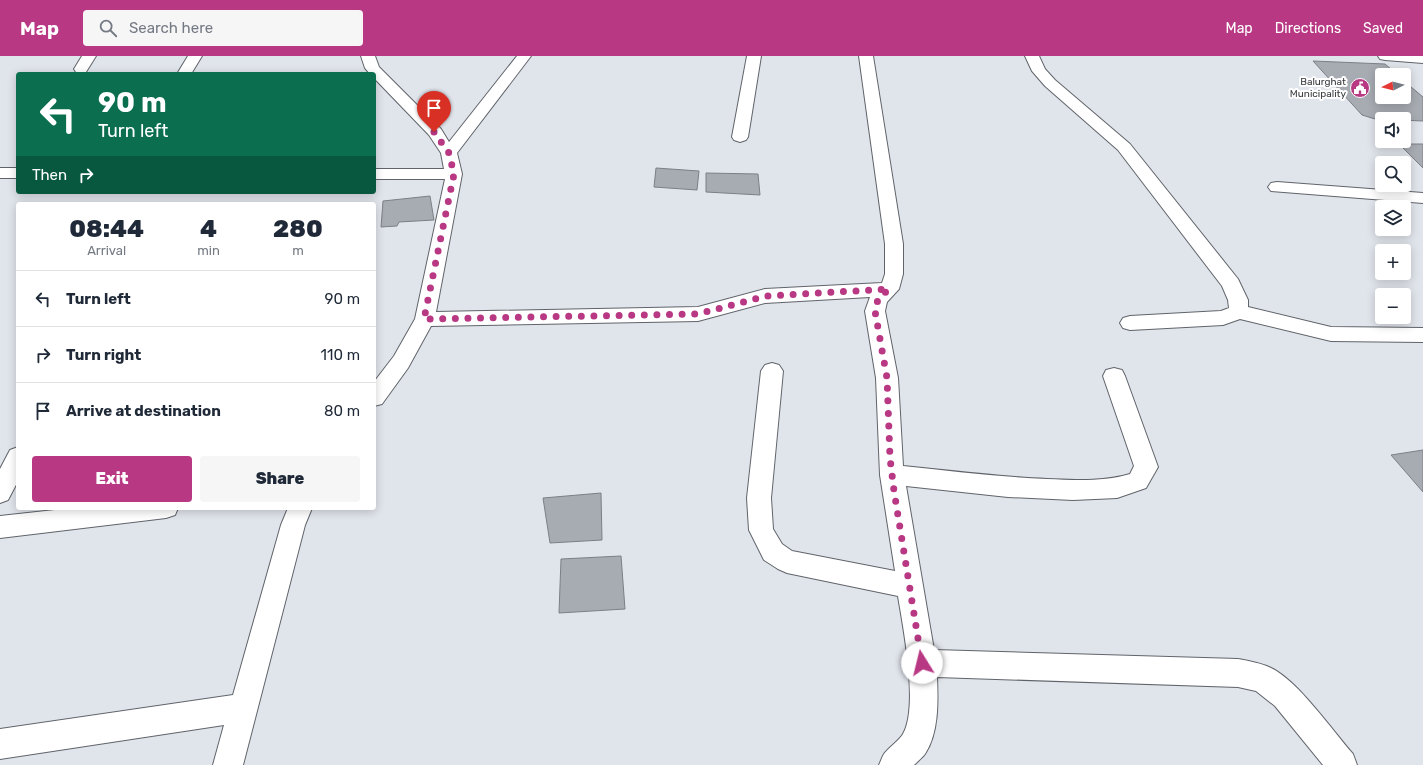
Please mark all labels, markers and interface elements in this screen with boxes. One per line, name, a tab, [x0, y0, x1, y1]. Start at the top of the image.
search box	[83, 10, 363, 46]
text: Map	[20, 17, 59, 40]
icon: search	[97, 17, 119, 39]
text: Search here	[129, 19, 213, 37]
text: Map	[1226, 20, 1253, 37]
text: Directions	[1275, 20, 1341, 37]
text: Saved	[1363, 20, 1403, 37]
north arrow	[1375, 68, 1411, 104]
map controls	[1375, 68, 1411, 324]
place label: Balurghat Municipality	[1290, 76, 1346, 100]
public building icon: Balurghat Municipality	[1349, 77, 1371, 99]
text: 90 m	[98, 86, 167, 119]
icon: left	[32, 88, 84, 140]
pin	[417, 91, 451, 132]
icon: arrive	[423, 97, 445, 119]
button: sound	[1375, 112, 1411, 148]
text: Turn left	[98, 120, 168, 142]
button: search	[1375, 156, 1411, 192]
icon: right	[75, 164, 97, 186]
text: Then	[32, 166, 67, 184]
button: layers	[1375, 200, 1411, 236]
text: 08:44	[69, 215, 144, 243]
text: 4	[200, 215, 217, 243]
text: 280	[273, 215, 323, 243]
text: Arrival	[87, 243, 126, 258]
text: min	[197, 243, 220, 258]
text: m	[292, 243, 304, 258]
button: +	[1375, 244, 1411, 280]
icon: left	[32, 288, 54, 310]
button: −	[1375, 288, 1411, 324]
text: Turn left	[66, 290, 131, 308]
text: 90 m	[325, 290, 360, 308]
icon: right	[32, 344, 54, 366]
text: Turn right	[66, 346, 141, 364]
text: 110 m	[321, 346, 360, 364]
icon: arrive	[32, 400, 54, 422]
text: Arrive at destination	[66, 402, 221, 420]
text: 80 m	[324, 402, 360, 420]
button: Exit	[32, 456, 192, 502]
button: Share	[200, 456, 360, 502]
position arrow	[901, 642, 943, 684]

